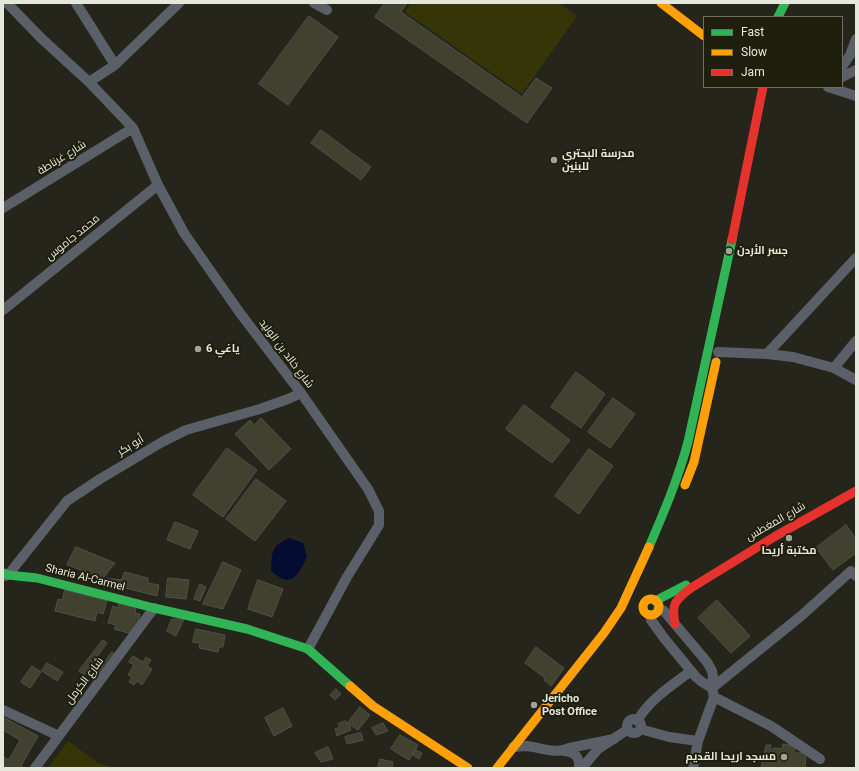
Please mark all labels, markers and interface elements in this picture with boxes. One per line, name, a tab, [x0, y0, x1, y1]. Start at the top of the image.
legend	[703, 16, 843, 88]
text: Fast	[741, 25, 764, 39]
text: Slow	[741, 45, 767, 59]
text: Jam	[741, 65, 765, 79]
street label: شارع غرناطة	[35, 138, 89, 178]
place label: مدرسة البحتري للبنين	[562, 147, 634, 173]
marker: مدرسة البحتري للبنين	[549, 155, 559, 165]
street label: محمد جاموس	[43, 212, 103, 264]
place label: جسر الأردن	[737, 244, 788, 258]
marker: جسر الأردن	[724, 246, 734, 256]
street label: شارع خالد بن الوليد	[256, 317, 316, 391]
place label: ياغي 6	[206, 342, 239, 356]
marker: ياغي 6	[193, 344, 203, 354]
street label: أبو بكر	[115, 433, 147, 459]
street label: شارع المغطس	[744, 500, 808, 544]
marker: مكتبة أريحا	[784, 533, 794, 543]
place label: مكتبة أريحا	[761, 544, 817, 558]
street label: Sharia Al-Carmel	[44, 562, 126, 594]
street label: شارع الكرمل	[63, 655, 107, 707]
place label: Jericho Post Office	[542, 692, 597, 718]
marker: Jericho Post Office	[529, 700, 539, 710]
place label: مسجد اريحا القديم	[686, 750, 776, 764]
marker: مسجد اريحا القديم	[779, 752, 789, 762]

